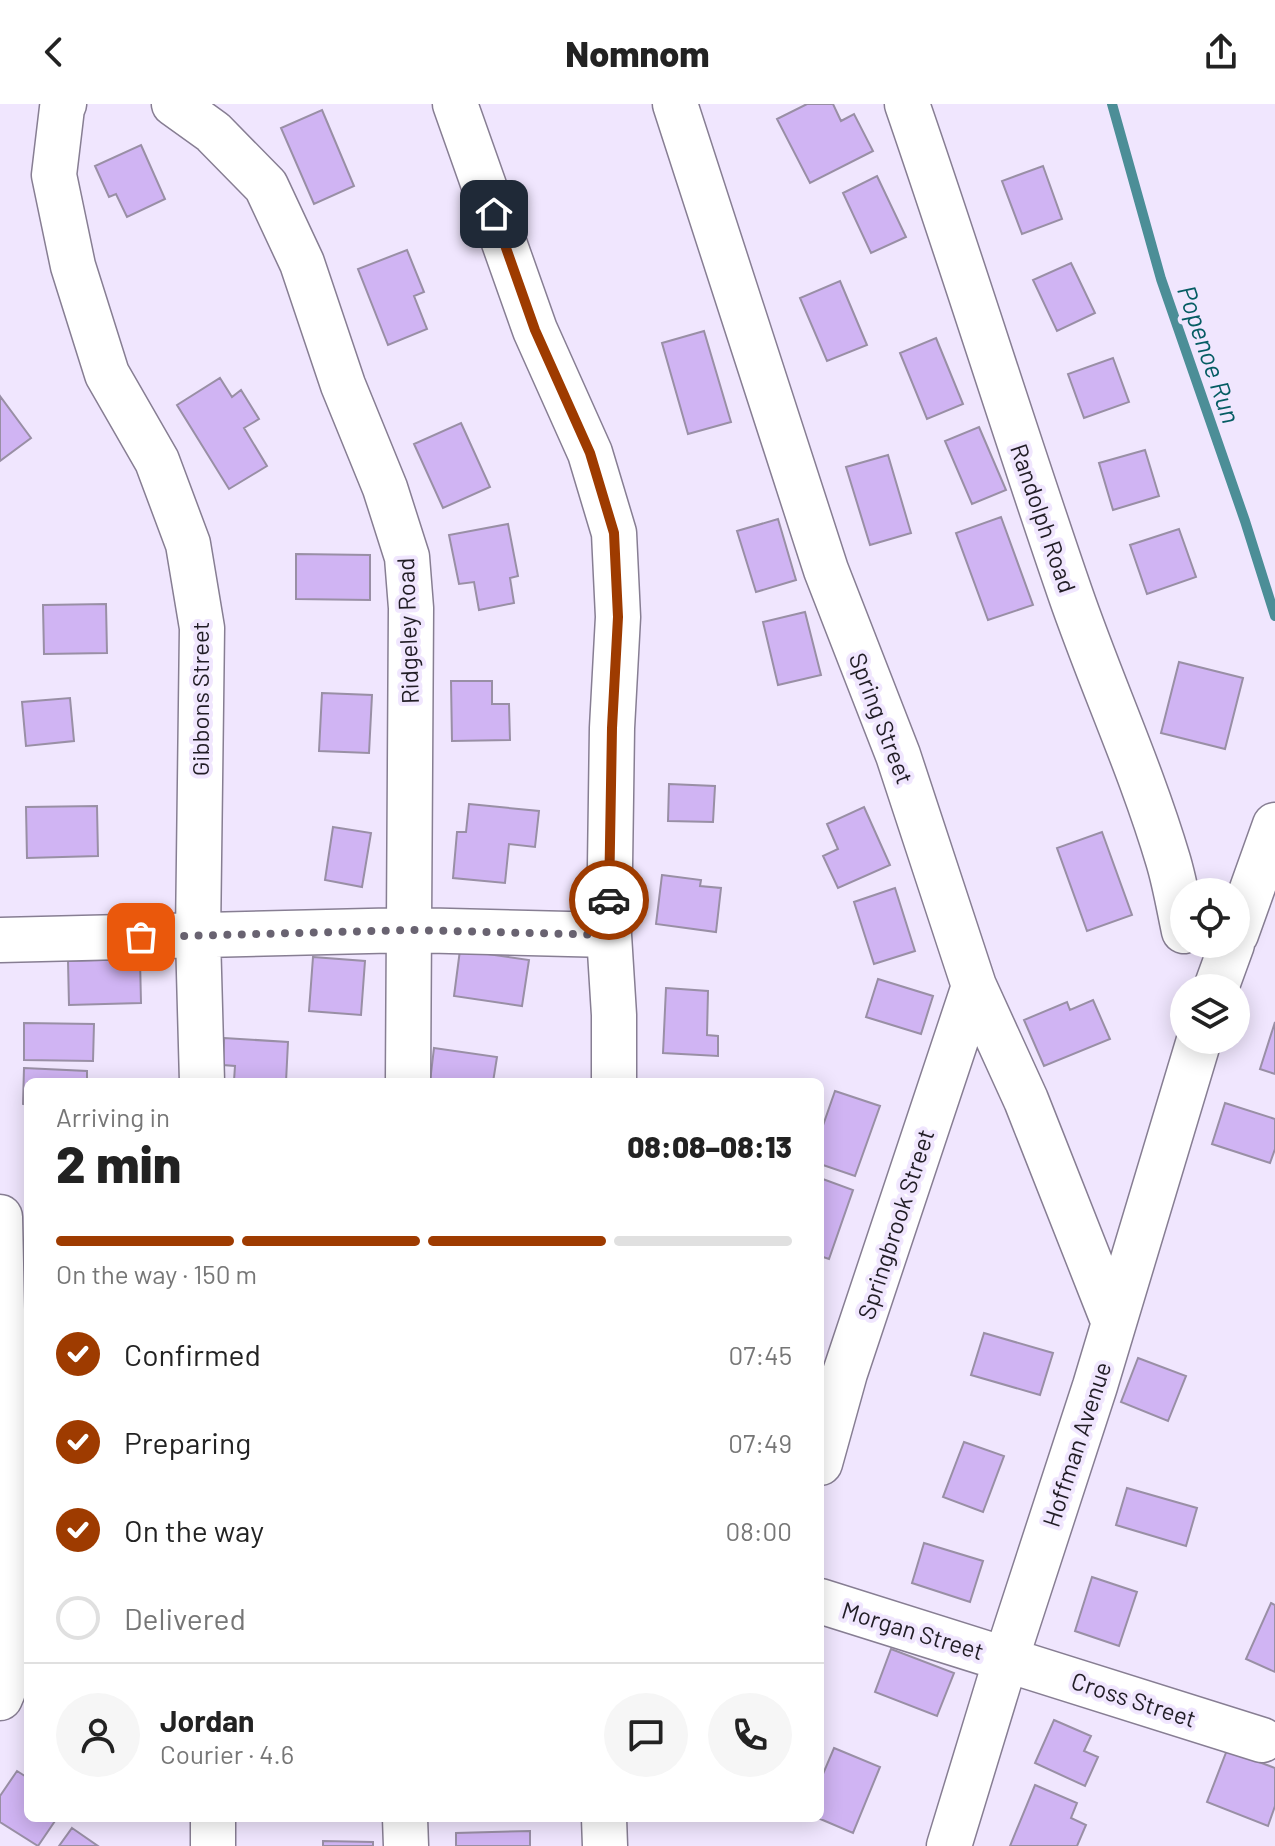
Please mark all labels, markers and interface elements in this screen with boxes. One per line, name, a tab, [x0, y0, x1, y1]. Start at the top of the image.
icon: back	[32, 30, 76, 74]
icon: share	[1199, 30, 1243, 74]
text: Nomnom	[565, 31, 710, 74]
pin	[460, 180, 528, 248]
icon: home	[472, 192, 516, 236]
water label: Popenoe Run	[1172, 281, 1248, 427]
street label: Randolph Road	[1005, 440, 1083, 596]
street label: Ridgeley Road	[390, 557, 424, 705]
street label: Gibbons Street	[185, 622, 214, 776]
street label: Spring Street	[844, 648, 920, 788]
courier	[569, 860, 649, 940]
icon: car	[587, 878, 631, 922]
map controls	[1170, 878, 1250, 1054]
button: locate	[1170, 878, 1250, 958]
pin	[107, 903, 175, 971]
icon: bag	[119, 915, 163, 959]
button: layers	[1170, 974, 1250, 1054]
text: Arriving in	[56, 1101, 170, 1132]
street label: Springbrook Street	[851, 1125, 939, 1323]
text: 08:08–08:13	[627, 1128, 792, 1164]
text: 2 min	[56, 1131, 181, 1193]
text: On the way · 150 m	[56, 1258, 257, 1289]
icon: check	[56, 1332, 100, 1376]
text: Confirmed	[124, 1336, 261, 1372]
text: 07:45	[729, 1339, 792, 1370]
street label: Hoffman Avenue	[1036, 1358, 1116, 1530]
icon: check	[56, 1420, 100, 1464]
text: Preparing	[124, 1424, 251, 1460]
text: 07:49	[728, 1427, 792, 1458]
icon: check	[56, 1508, 100, 1552]
text: On the way	[124, 1512, 264, 1548]
text: 08:00	[726, 1515, 792, 1546]
street label: Morgan Street	[838, 1595, 988, 1665]
text: Delivered	[124, 1600, 246, 1636]
street label: Cross Street	[1068, 1665, 1200, 1733]
button: person	[56, 1693, 140, 1777]
button: chat	[604, 1693, 688, 1777]
button: phone	[708, 1693, 792, 1777]
text: Jordan	[160, 1702, 255, 1738]
text: Courier · 4.6	[160, 1738, 294, 1769]

